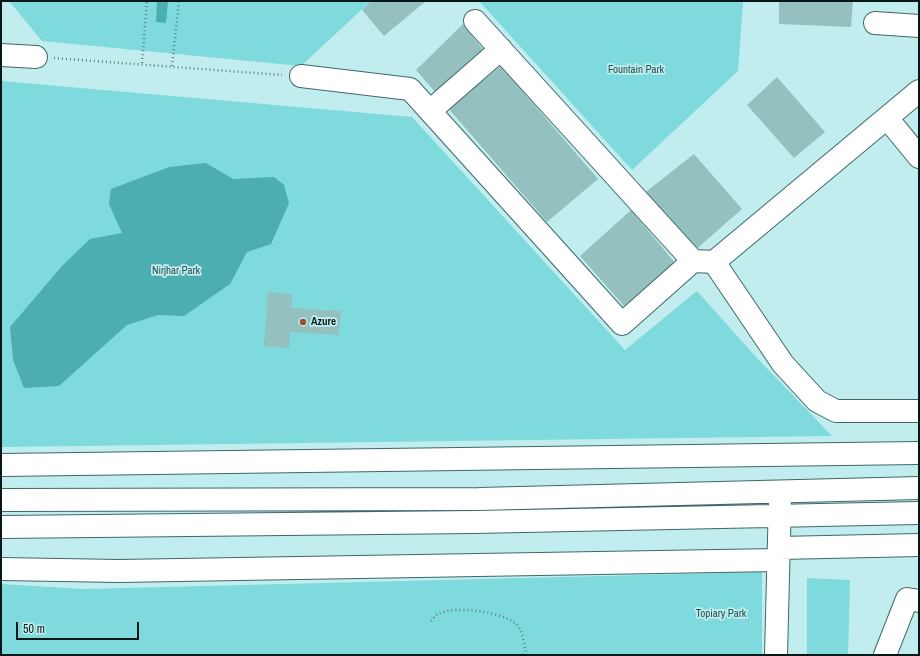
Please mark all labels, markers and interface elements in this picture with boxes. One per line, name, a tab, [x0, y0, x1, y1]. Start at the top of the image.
park label: Fountain Park	[608, 63, 664, 77]
park label: Nirjhar Park	[152, 264, 200, 278]
place label: Azure	[311, 315, 336, 329]
marker: Azure	[298, 317, 308, 327]
park label: Topiary Park	[696, 607, 746, 621]
scale bar	[18, 614, 141, 640]
text: 50 m	[23, 621, 45, 637]

